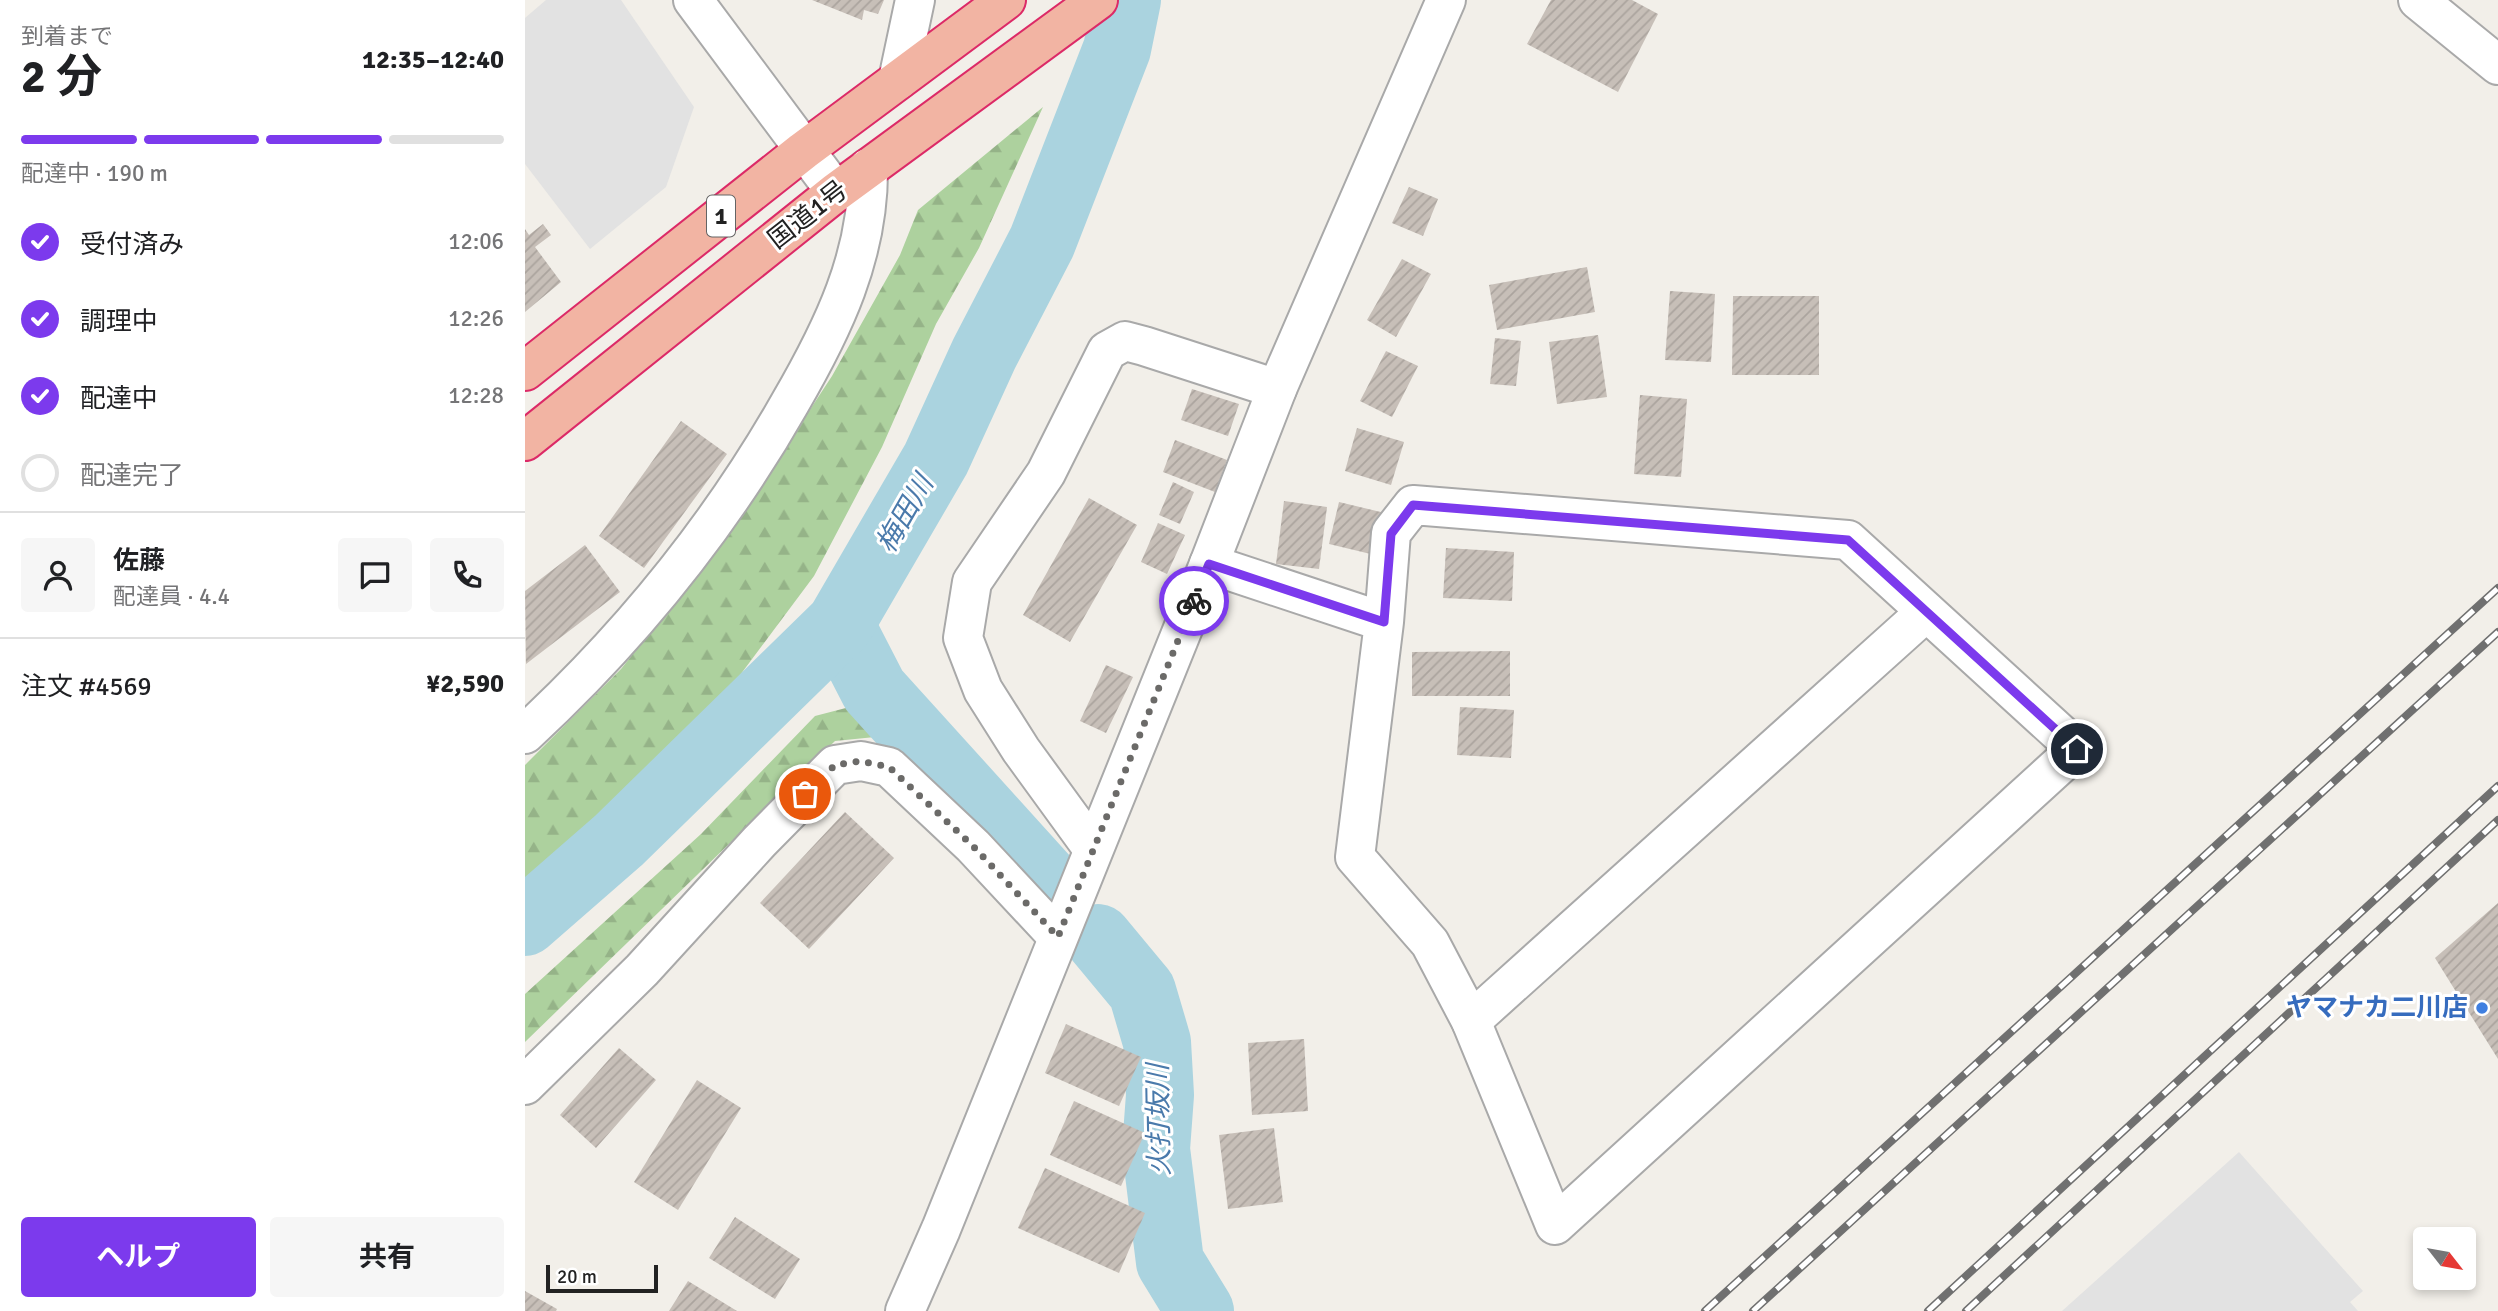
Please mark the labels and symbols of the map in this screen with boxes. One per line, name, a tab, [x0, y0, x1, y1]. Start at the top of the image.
street label: 国道1号	[762, 174, 854, 256]
road number: 1	[707, 196, 735, 236]
water label: 梅田川	[869, 467, 942, 559]
courier	[1159, 566, 1229, 636]
pin	[2047, 719, 2107, 779]
pin	[775, 764, 835, 824]
place label: ヤマナカ二川店	[2286, 992, 2468, 1024]
marker: ヤマナカ二川店	[2474, 1000, 2490, 1016]
water label: 火打坂川	[1141, 1061, 1177, 1176]
north arrow	[2413, 1227, 2476, 1290]
scale bar	[546, 1262, 658, 1294]

